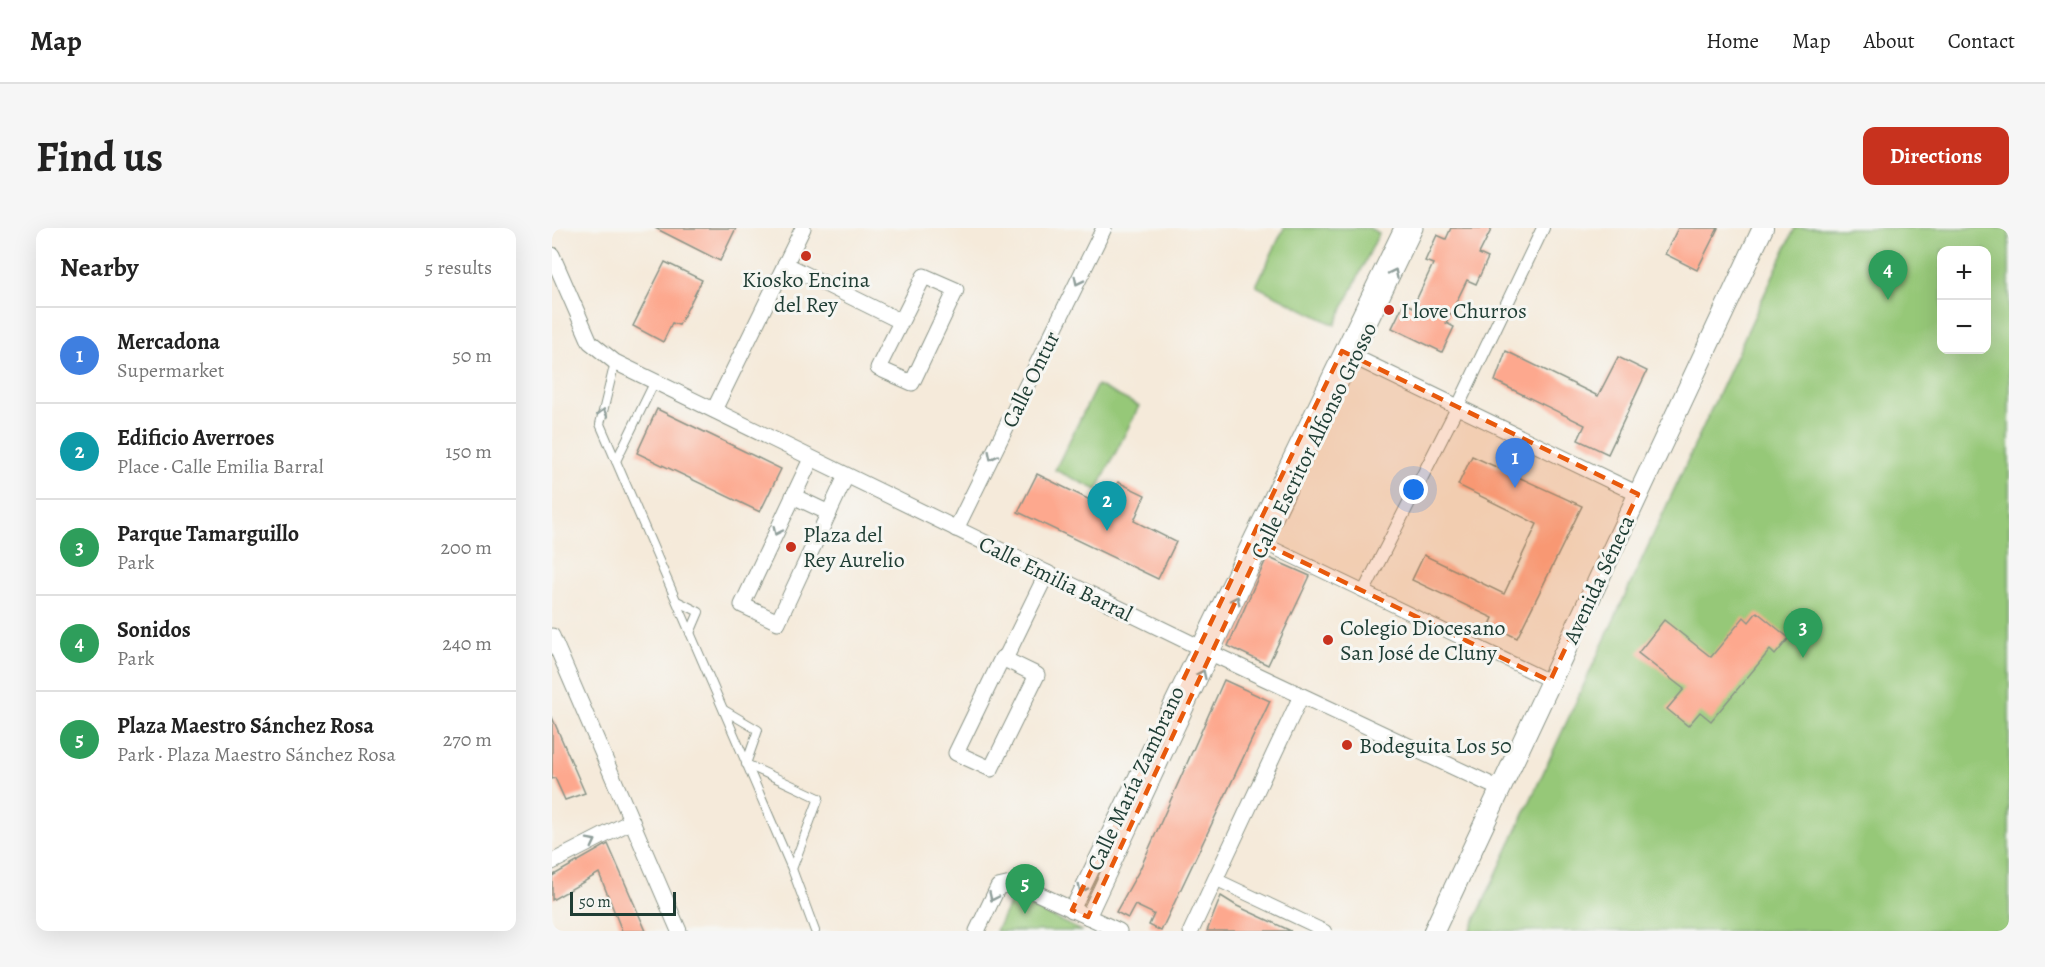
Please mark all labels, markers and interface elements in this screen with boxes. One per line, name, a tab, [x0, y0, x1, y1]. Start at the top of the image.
text: Map	[30, 22, 82, 60]
text: Home	[1706, 27, 1759, 55]
text: Map	[1792, 27, 1830, 55]
text: About	[1863, 27, 1915, 55]
text: Contact	[1948, 27, 2015, 55]
button: Directions	[1863, 127, 2009, 185]
text: Find us	[36, 128, 163, 185]
map controls	[1937, 246, 1991, 354]
button: +	[1937, 246, 1991, 300]
marker: Kiosko Encina del Rey	[799, 249, 813, 263]
text: Nearby	[60, 250, 139, 285]
pin: 4	[1868, 250, 1908, 300]
text: 5 results	[425, 254, 492, 281]
place label: Kiosko Encina del Rey	[742, 265, 871, 320]
one-way arrow	[1386, 269, 1398, 280]
one-way arrow	[1074, 274, 1086, 285]
place label: I love Churros	[1401, 296, 1527, 326]
button: −	[1937, 300, 1991, 354]
marker: I love Churros	[1382, 303, 1396, 317]
street label: Calle Escritor Alfonso Grosso	[1244, 317, 1384, 564]
street label: Calle Ontur	[995, 326, 1067, 433]
text: Mercadona	[117, 327, 220, 357]
text: 1	[76, 342, 83, 369]
text: 50 m	[452, 342, 492, 369]
text: Supermarket	[117, 357, 224, 384]
one-way arrow	[595, 408, 608, 418]
text: Edificio Averroes	[117, 423, 274, 453]
text: 2	[75, 438, 84, 465]
text: 150 m	[445, 438, 492, 465]
pin: 1	[1496, 438, 1534, 488]
one-way arrow	[988, 449, 1000, 460]
text: Place · Calle Emilia Barral	[117, 453, 324, 480]
your location	[1399, 475, 1428, 504]
pin: 2	[1088, 482, 1126, 531]
street label: Avenida Séneca	[1556, 510, 1642, 650]
text: Parque Tamarguillo	[117, 519, 299, 549]
place label: Plaza del Rey Aurelio	[803, 520, 905, 575]
one-way arrow	[773, 524, 785, 535]
street label: Calle Emilia Barral	[974, 529, 1137, 629]
text: 3	[75, 534, 84, 561]
text: 200 m	[441, 534, 492, 561]
marker: Plaza del Rey Aurelio	[784, 540, 798, 554]
text: Park	[117, 549, 155, 576]
one-way arrow	[1228, 596, 1240, 607]
pin: 3	[1784, 608, 1822, 658]
place label: Colegio Diocesano San José de Cluny	[1340, 613, 1505, 668]
text: Sonidos	[117, 615, 191, 645]
text: 4	[75, 630, 84, 657]
text: 240 m	[442, 630, 492, 657]
marker: Colegio Diocesano San José de Cluny	[1321, 633, 1335, 647]
text: Park	[117, 645, 155, 672]
one-way arrow	[1194, 669, 1206, 680]
street label: Calle María Zambrano	[1080, 681, 1192, 876]
text: Plaza Maestro Sánchez Rosa	[117, 711, 374, 741]
text: 5	[75, 726, 84, 753]
text: 270 m	[443, 726, 492, 753]
place label: Bodeguita Los 50	[1359, 731, 1512, 761]
marker: Bodeguita Los 50	[1340, 738, 1354, 752]
text: Park · Plaza Maestro Sánchez Rosa	[117, 741, 396, 768]
one-way arrow	[585, 838, 596, 849]
pin: 5	[1006, 864, 1044, 914]
one-way arrow	[1078, 882, 1090, 893]
scale bar	[570, 889, 676, 916]
one-way arrow	[989, 890, 1001, 901]
text: 50 m	[579, 891, 611, 913]

